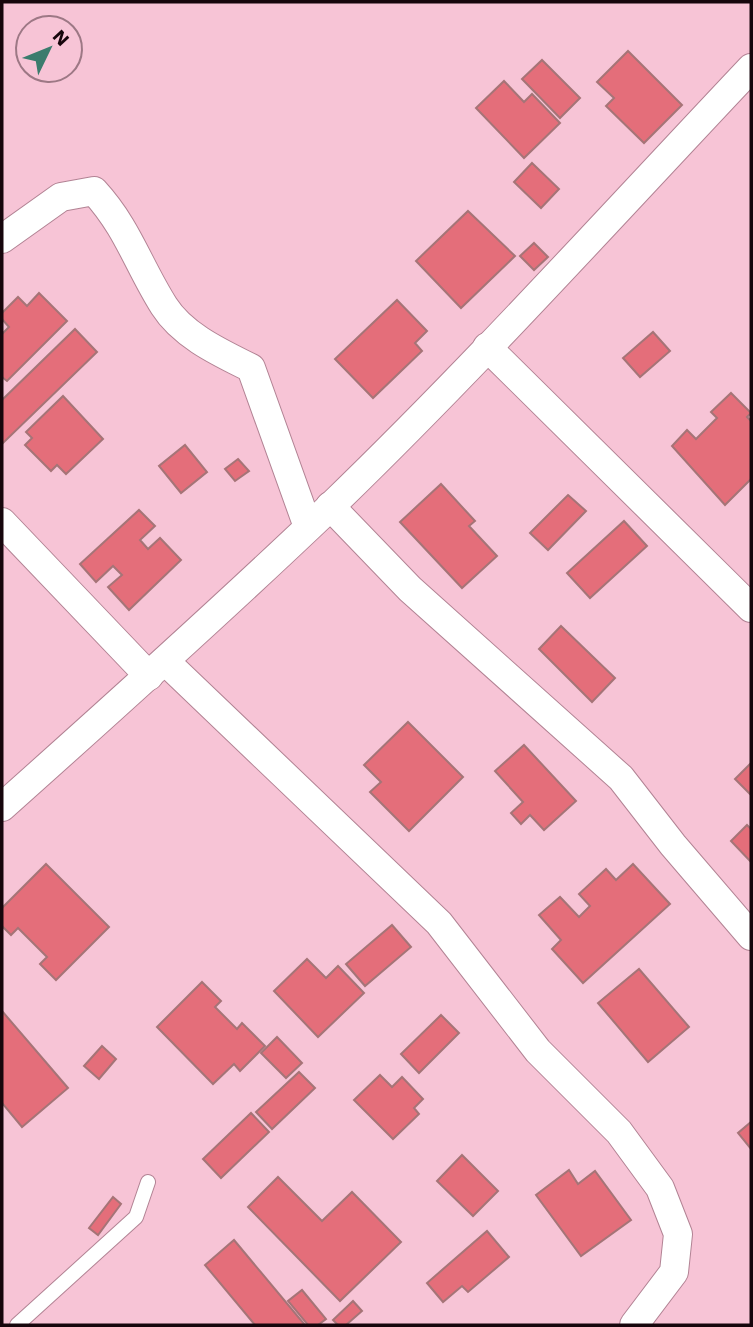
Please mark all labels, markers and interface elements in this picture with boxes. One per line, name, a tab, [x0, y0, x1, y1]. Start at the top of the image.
north arrow	[14, 14, 84, 84]
text: N	[48, 25, 74, 51]

